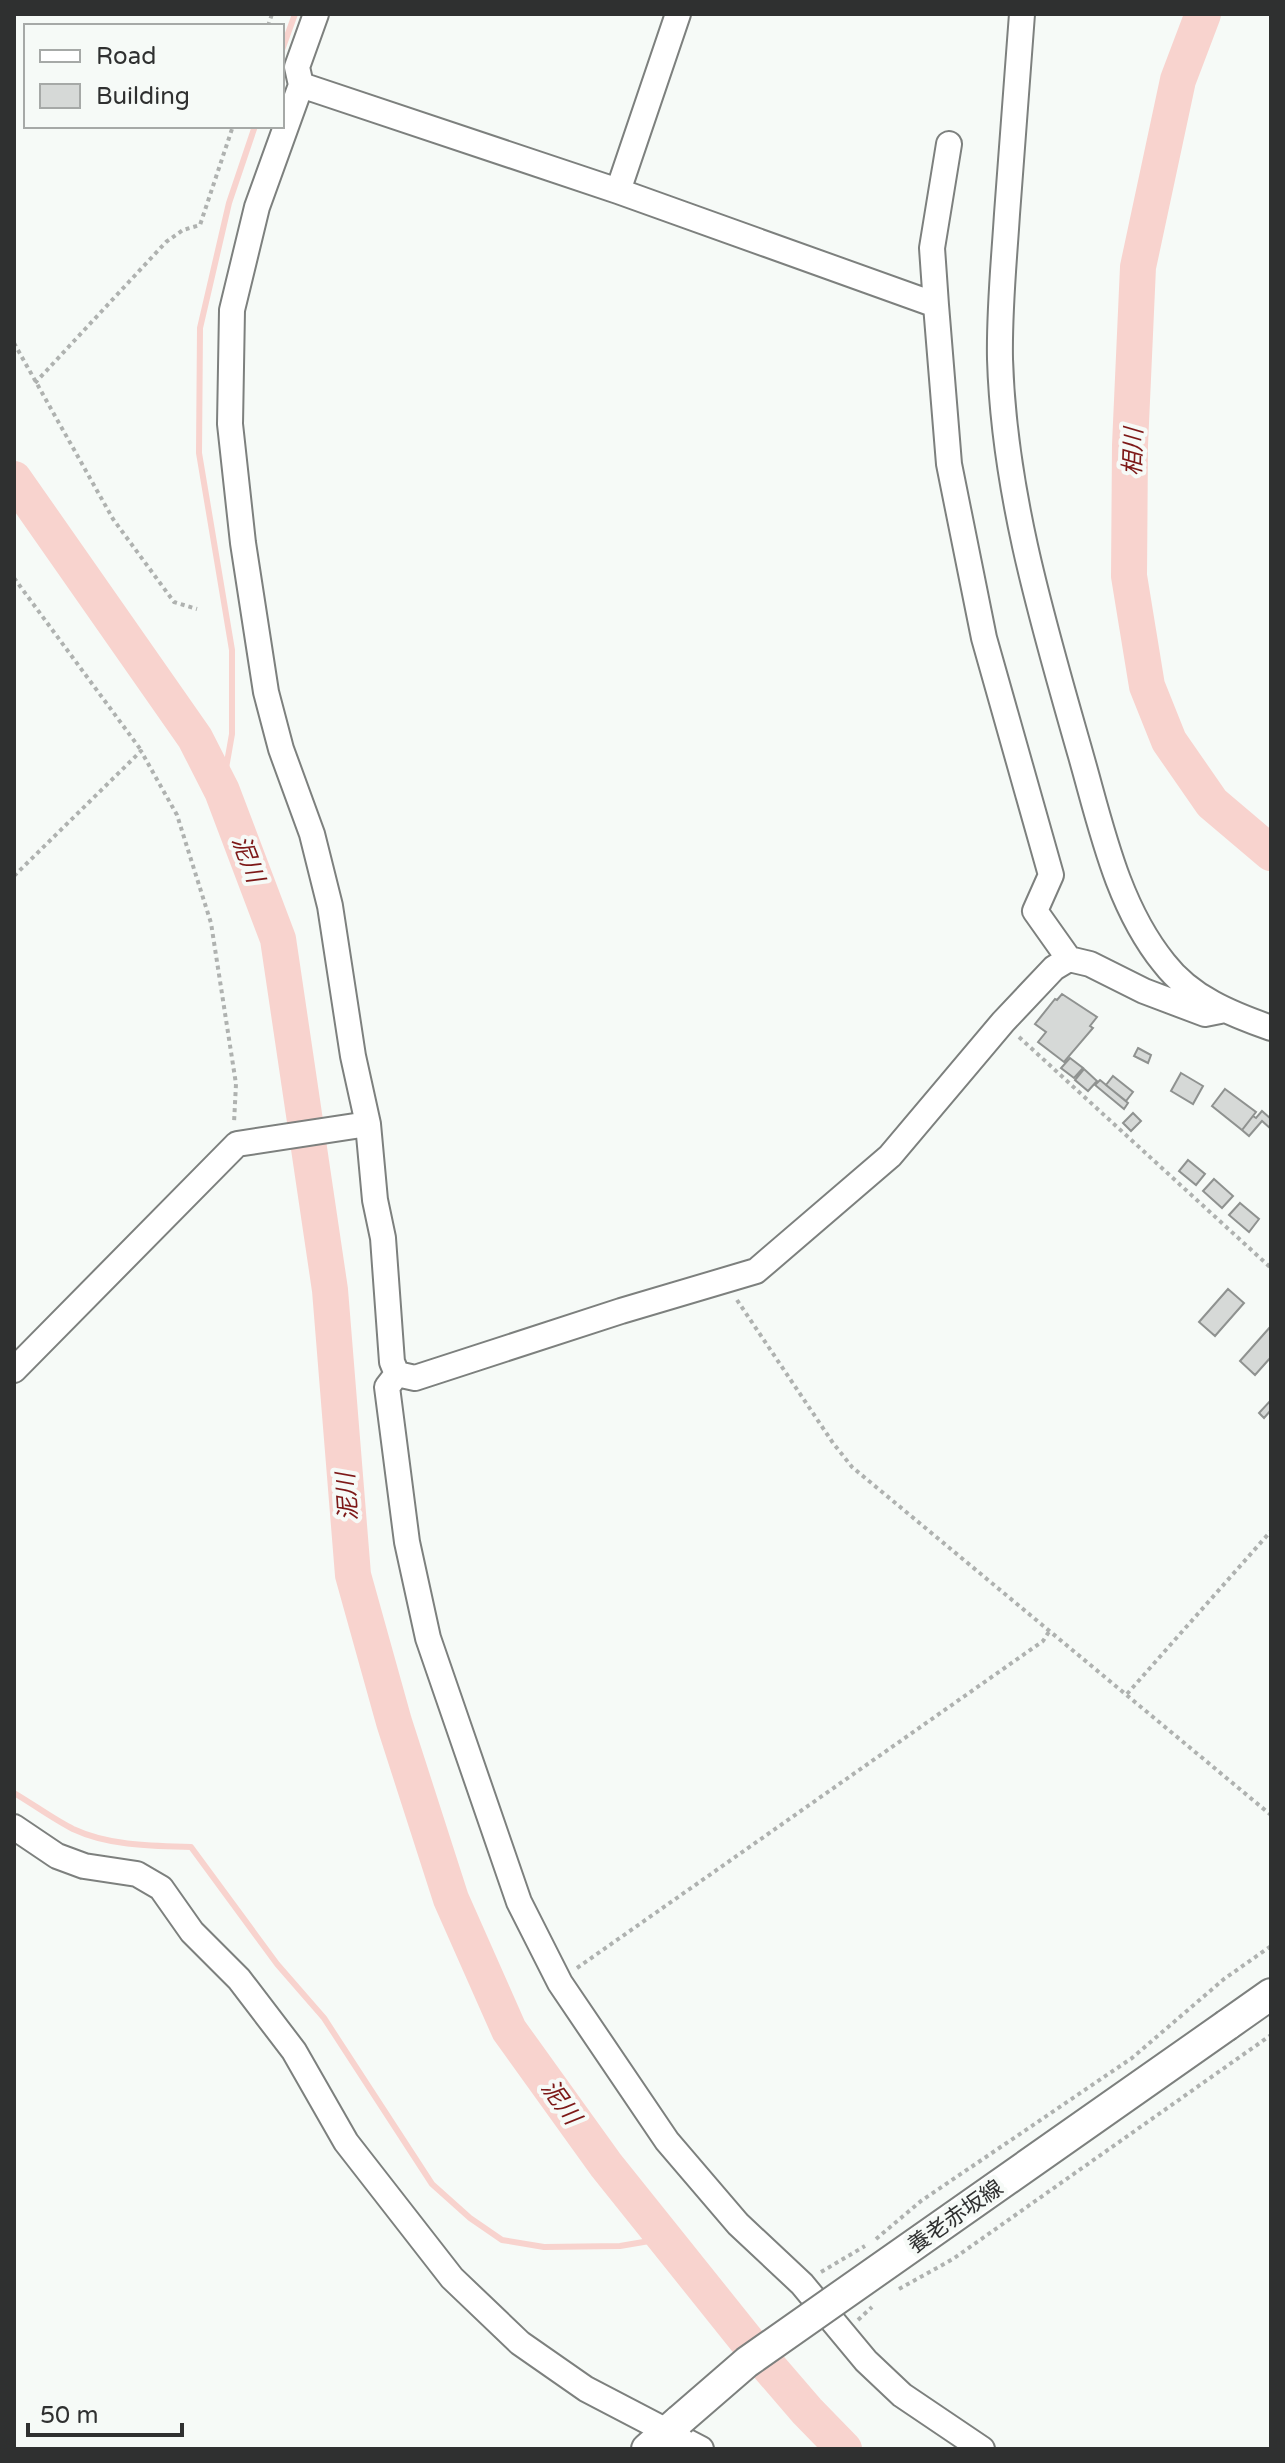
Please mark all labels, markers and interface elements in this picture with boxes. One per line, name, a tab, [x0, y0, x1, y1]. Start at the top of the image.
legend	[24, 24, 284, 128]
text: Road	[96, 42, 156, 71]
text: Building	[96, 82, 190, 111]
water label: 相川	[1118, 425, 1149, 477]
water label: 泥川	[225, 832, 271, 890]
water label: 泥川	[331, 1469, 364, 1522]
water label: 泥川	[535, 2074, 588, 2133]
street label: 養老赤坂線	[903, 2175, 1008, 2259]
scale bar	[28, 2387, 182, 2437]
text: 50 m	[40, 2401, 98, 2430]

